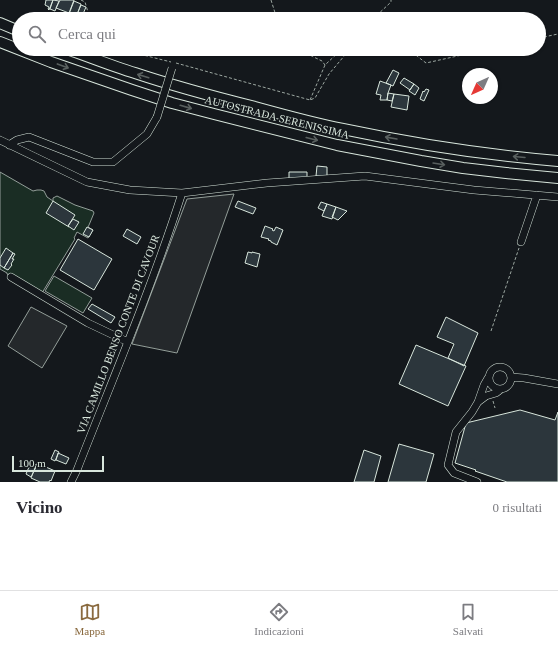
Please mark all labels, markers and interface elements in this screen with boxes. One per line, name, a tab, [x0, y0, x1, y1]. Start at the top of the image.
search box	[12, 12, 546, 56]
icon: search	[26, 23, 48, 45]
text: Cerca qui	[58, 26, 116, 42]
one-way arrow	[56, 62, 68, 70]
north arrow	[462, 68, 498, 104]
one-way arrow	[136, 72, 149, 79]
street label: AUTOSTRADA SERENISSIMA	[203, 93, 351, 141]
one-way arrow	[179, 103, 192, 111]
one-way arrow	[384, 134, 397, 142]
one-way arrow	[305, 136, 318, 143]
one-way arrow	[513, 154, 526, 161]
one-way arrow	[432, 160, 445, 168]
street label: VIA CAMILLO BENSO CONTE DI CAVOUR	[74, 232, 162, 435]
scale bar	[12, 454, 104, 473]
text: 100 m	[18, 457, 46, 469]
text: Vicino	[16, 498, 63, 517]
text: 0 risultati	[493, 500, 542, 515]
tab: Mappa	[75, 601, 105, 637]
tab: Indicazioni	[254, 601, 304, 637]
tab: Salvati	[453, 601, 483, 637]

